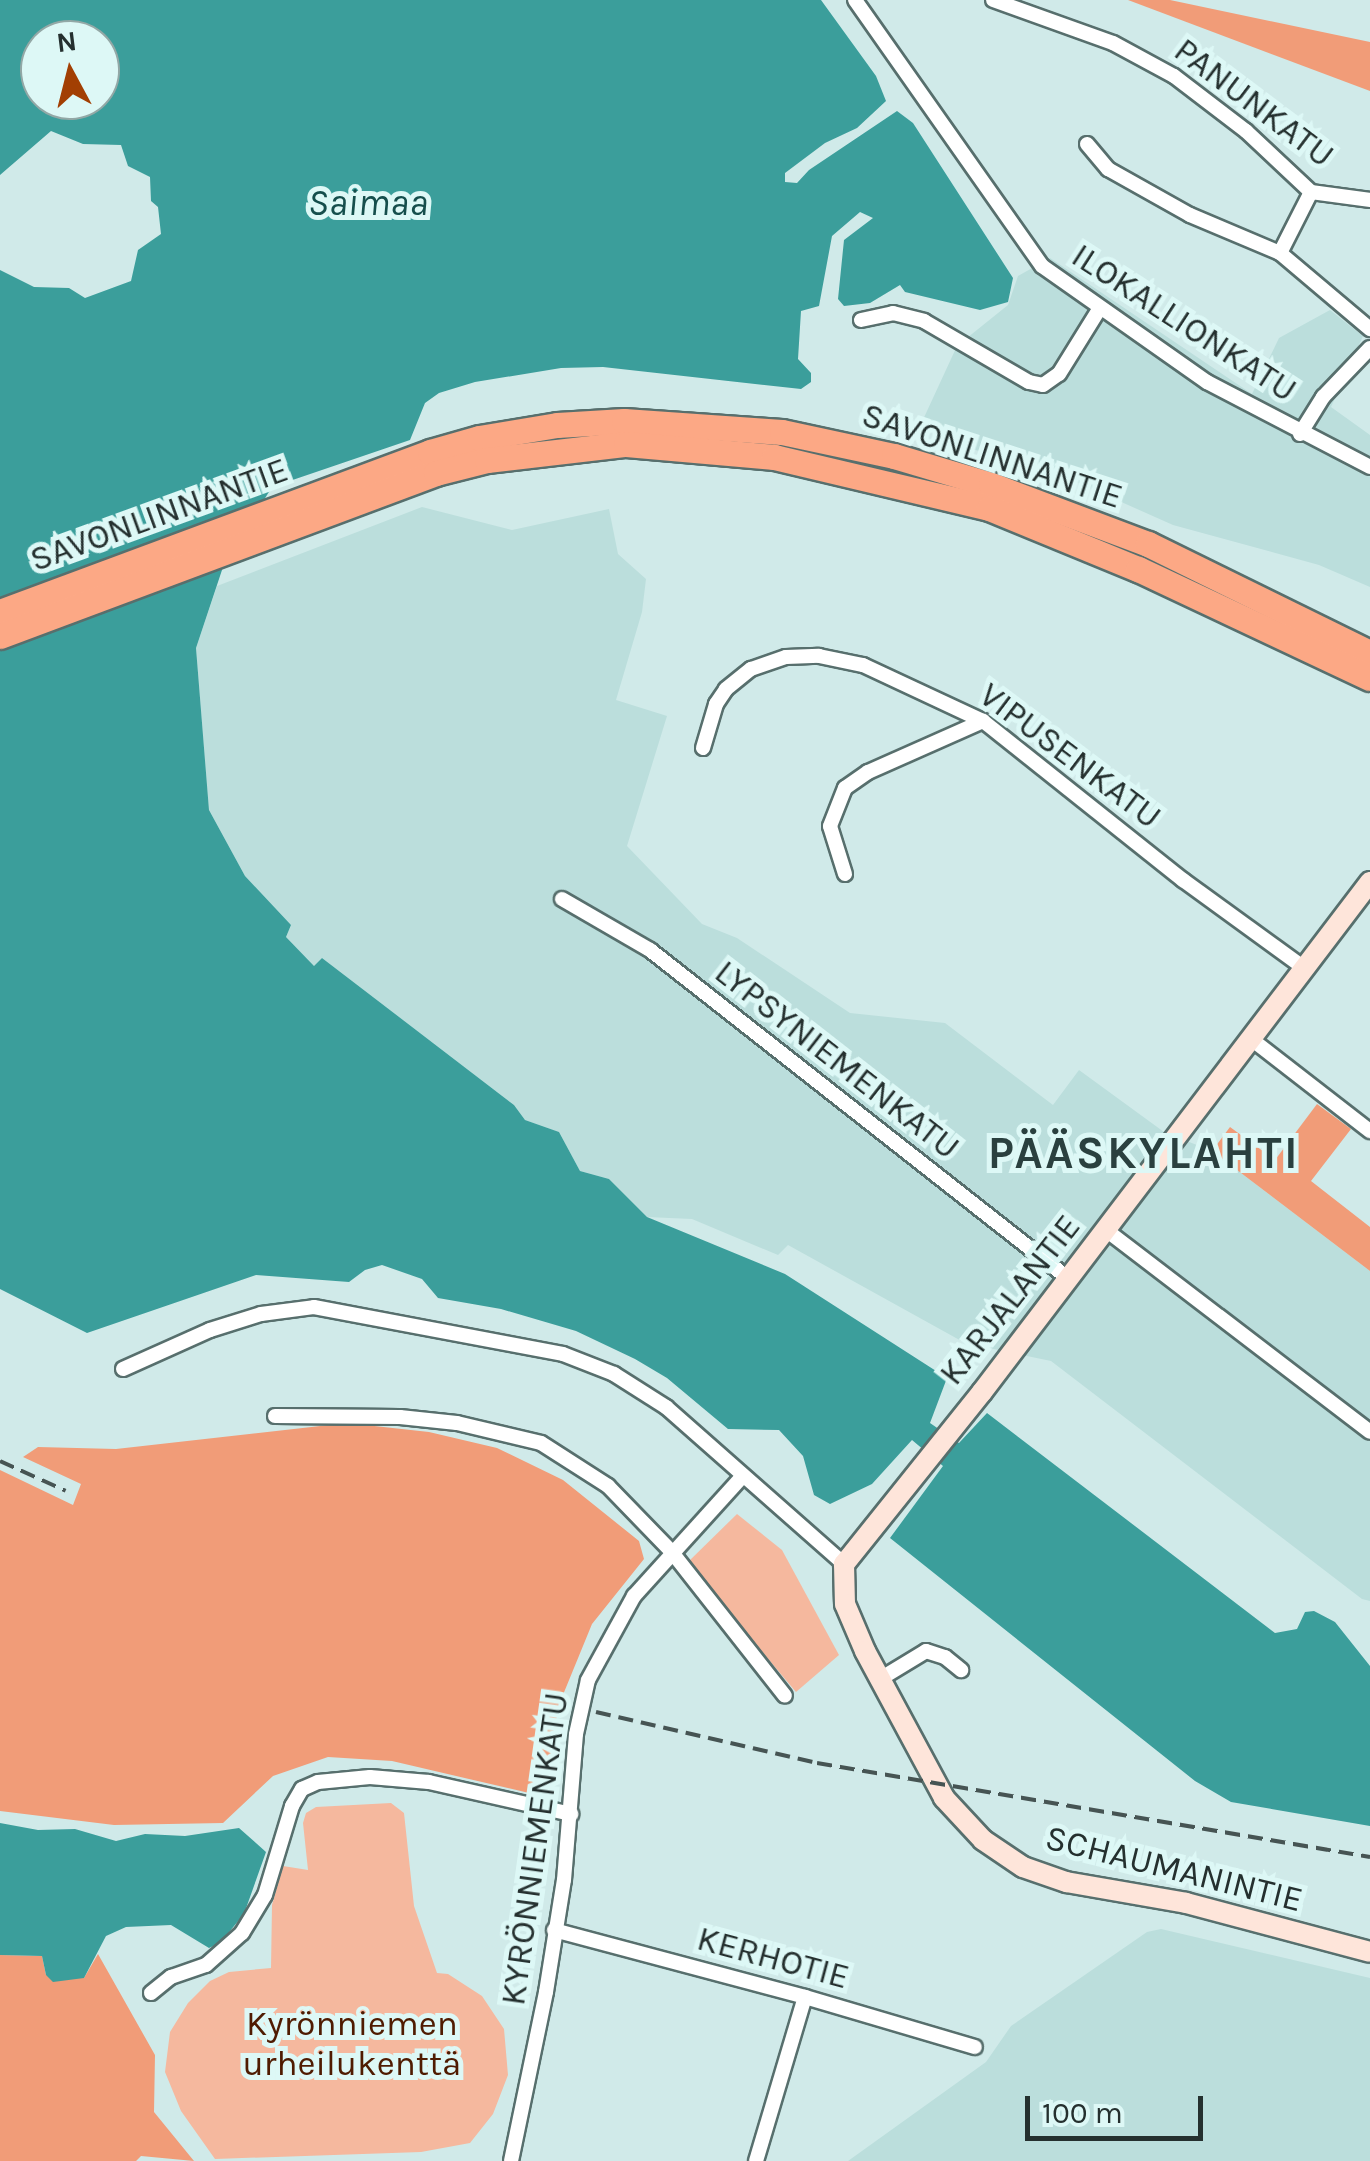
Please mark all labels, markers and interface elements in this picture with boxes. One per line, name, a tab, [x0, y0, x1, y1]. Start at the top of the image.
north arrow	[20, 20, 120, 120]
text: N	[55, 24, 78, 59]
street label: PANUNKATU	[1166, 29, 1342, 177]
water label: Saimaa	[308, 180, 428, 226]
street label: ILOKALLIONKATU	[1064, 235, 1304, 411]
street label: SAVONLINNANTIE	[856, 394, 1128, 518]
street label: SAVONLINNANTIE	[24, 449, 294, 581]
street label: VIPUSENKATU	[971, 674, 1169, 838]
street label: LYPSYNIEMENKATU	[706, 951, 968, 1169]
district label: PÄÄSKYLAHTI	[988, 1127, 1300, 1181]
street label: KARJALANTIE	[931, 1207, 1089, 1393]
street label: KYRÖNNIEMENKATU	[492, 1690, 578, 2008]
street label: SCHAUMANINTIE	[1041, 1817, 1307, 1921]
street label: KERHOTIE	[693, 1918, 853, 1998]
park label: Kyrönniemen urheilukenttä	[243, 2003, 461, 2085]
scale bar	[1030, 2076, 1208, 2138]
text: 100 m	[1042, 2095, 1123, 2131]

